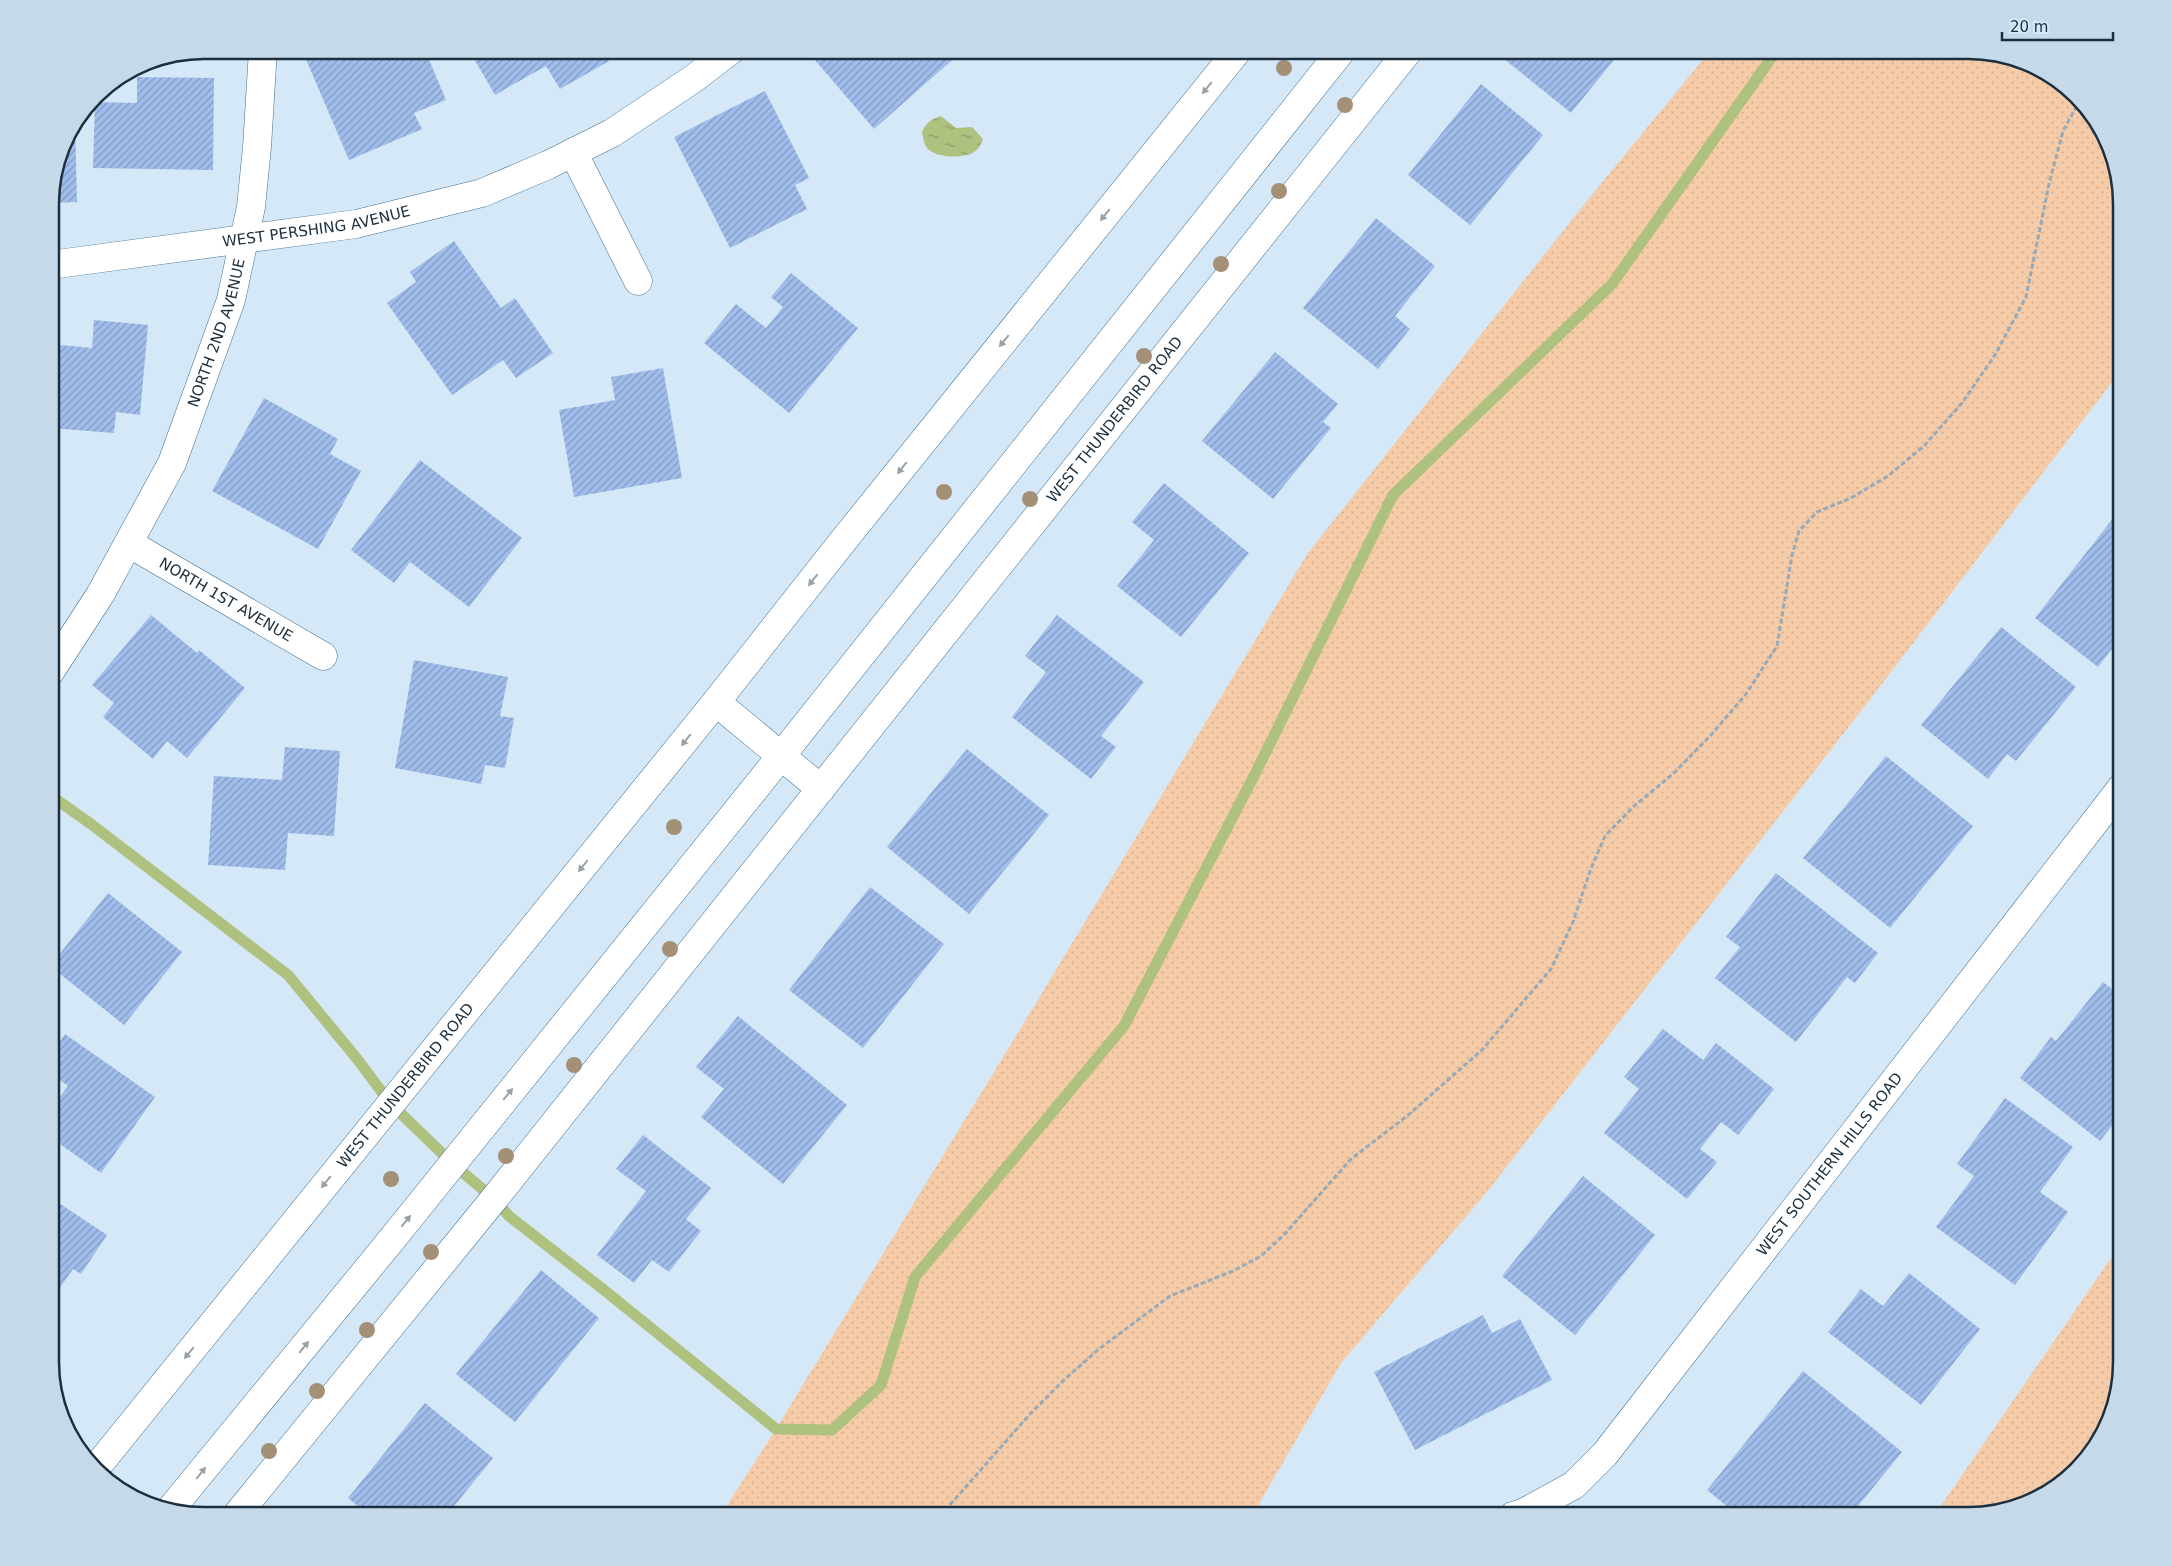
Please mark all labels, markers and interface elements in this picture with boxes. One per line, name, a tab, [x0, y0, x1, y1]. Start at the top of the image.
scale bar	[2002, 10, 2113, 42]
text: 20 m	[2010, 18, 2048, 36]
one-way arrow	[1202, 81, 1213, 94]
street label: WEST PERSHING AVENUE	[221, 202, 412, 251]
one-way arrow	[1100, 208, 1111, 221]
street label: NORTH 2ND AVENUE	[184, 257, 249, 410]
street label: WEST THUNDERBIRD ROAD	[1043, 333, 1186, 506]
one-way arrow	[998, 334, 1009, 347]
one-way arrow	[896, 461, 907, 474]
street label: NORTH 1ST AVENUE	[156, 554, 296, 645]
one-way arrow	[807, 573, 818, 586]
one-way arrow	[680, 733, 691, 746]
one-way arrow	[578, 859, 589, 872]
street label: WEST THUNDERBIRD ROAD	[333, 999, 478, 1172]
street label: WEST SOUTHERN HILLS ROAD	[1753, 1069, 1906, 1260]
one-way arrow	[503, 1088, 514, 1101]
one-way arrow	[321, 1175, 332, 1188]
one-way arrow	[401, 1215, 412, 1228]
one-way arrow	[298, 1341, 309, 1354]
one-way arrow	[183, 1346, 194, 1359]
one-way arrow	[195, 1466, 206, 1479]

